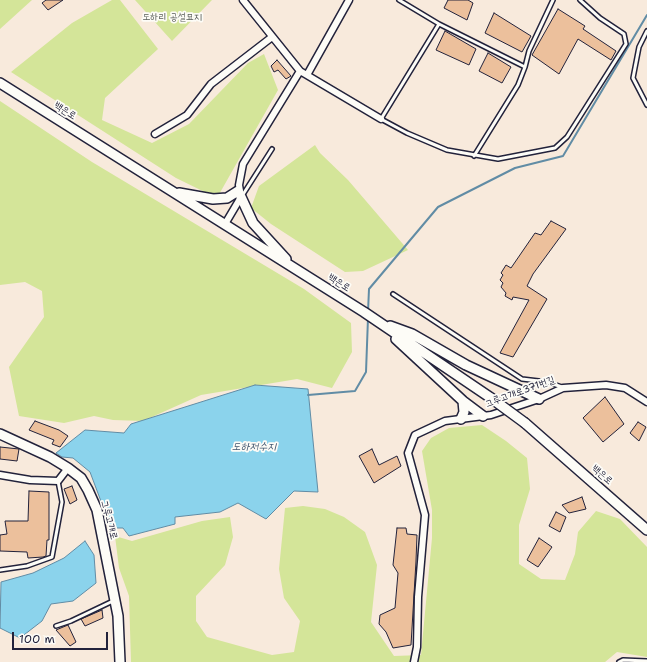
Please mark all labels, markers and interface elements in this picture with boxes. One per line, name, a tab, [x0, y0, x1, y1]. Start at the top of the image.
park label: 도하리 공설묘지	[142, 11, 202, 23]
street label: 백은로	[52, 100, 78, 122]
street label: 백은로	[326, 272, 352, 294]
street label: 그루고개로371번길	[484, 374, 556, 410]
water label: 도하저수지	[232, 440, 276, 454]
street label: 백은로	[589, 463, 615, 487]
street label: 그루고개로	[98, 499, 120, 541]
scale bar	[14, 624, 110, 650]
text: 100 m	[19, 631, 55, 647]

